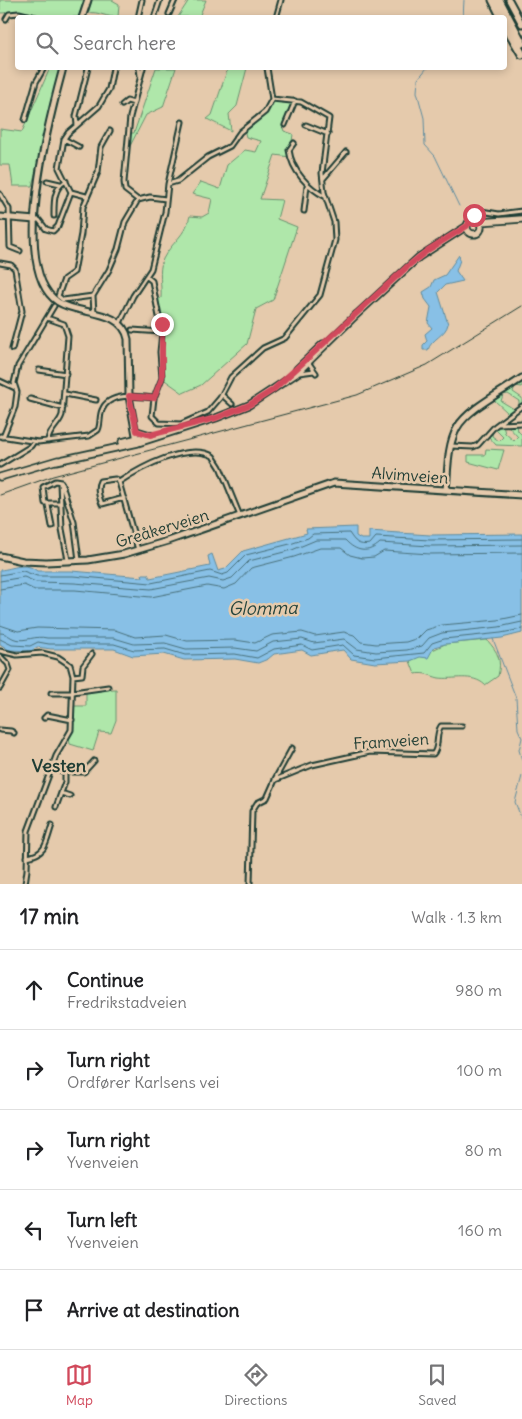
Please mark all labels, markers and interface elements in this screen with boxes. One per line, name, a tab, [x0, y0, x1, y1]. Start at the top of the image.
search box	[15, 15, 507, 70]
icon: search	[33, 29, 61, 57]
text: Search here	[73, 31, 176, 55]
route start	[463, 204, 486, 227]
route end	[151, 313, 174, 336]
street label: Alvimveien	[371, 462, 449, 488]
street label: Greåkerveien	[113, 504, 211, 552]
water label: Glomma	[228, 596, 299, 620]
street label: Framveien	[353, 728, 429, 754]
district label: Vesten	[32, 754, 87, 777]
text: 17 min	[20, 903, 79, 930]
text: Walk · 1.3 km	[411, 907, 502, 927]
text: Continue	[67, 968, 144, 992]
icon: ahead	[20, 976, 48, 1004]
text: 980 m	[455, 980, 502, 1000]
text: Fredrikstadveien	[67, 992, 187, 1012]
text: Turn right	[67, 1048, 150, 1072]
icon: right	[20, 1056, 48, 1084]
text: 100 m	[457, 1060, 502, 1080]
text: Ordfører Karlsens vei	[67, 1072, 219, 1092]
text: Turn right	[67, 1128, 150, 1152]
icon: right	[20, 1136, 48, 1164]
text: 80 m	[464, 1140, 502, 1160]
text: Yvenveien	[67, 1152, 139, 1172]
text: Turn left	[67, 1208, 137, 1232]
icon: left	[20, 1216, 48, 1244]
text: 160 m	[458, 1220, 502, 1240]
text: Yvenveien	[67, 1232, 139, 1252]
icon: arrive	[20, 1296, 48, 1324]
text: Arrive at destination	[67, 1298, 240, 1322]
tab: Map	[65, 1361, 93, 1409]
tab: Directions	[224, 1361, 287, 1409]
tab: Saved	[418, 1361, 457, 1409]

